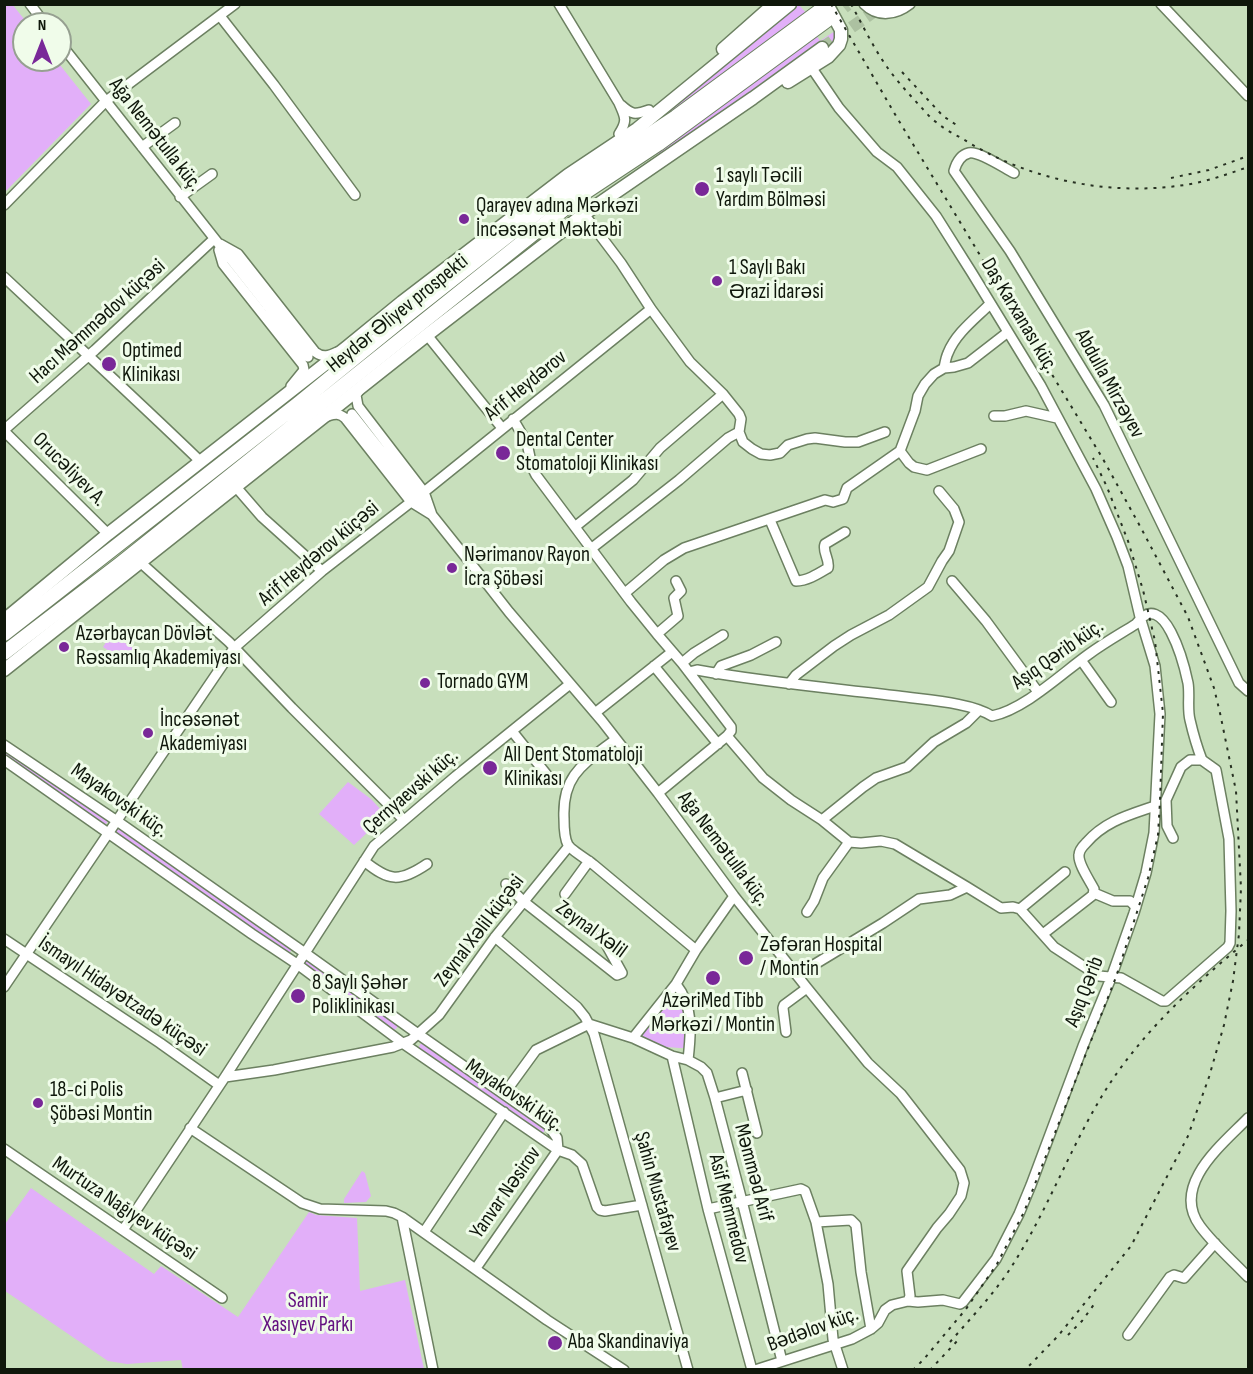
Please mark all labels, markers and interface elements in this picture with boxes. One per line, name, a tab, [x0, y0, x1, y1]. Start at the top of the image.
north arrow	[12, 12, 72, 72]
text: N	[38, 16, 46, 35]
street label: Ağa Nemətulla küç.	[103, 73, 207, 197]
place label: 1 saylı Təcili Yardım Bölməsi	[716, 164, 826, 214]
marker: 1 saylı Təcili Yardım Bölməsi	[693, 180, 711, 198]
place label: Qarayev adına Mərkəzi İncəsənət Məktəbi	[476, 194, 638, 244]
marker: Qarayev adına Mərkəzi İncəsənət Məktəbi	[457, 212, 471, 226]
street label: Heydər Əliyev prospekti	[322, 249, 474, 379]
street label: Hacı Məmmədov küçəsi	[25, 254, 171, 390]
street label: Daş Karxanası küç.	[975, 254, 1063, 378]
place label: 1 Saylı Bakı Ərazi İdarəsi	[729, 256, 824, 306]
marker: 1 Saylı Bakı Ərazi İdarəsi	[710, 274, 724, 288]
street label: Abdulla Mirzəyev	[1069, 325, 1149, 443]
place label: Optimed Klinikası	[122, 339, 182, 389]
street label: Arif Heydərov	[480, 345, 572, 427]
marker: Optimed Klinikası	[100, 355, 118, 373]
street label: Orucəliyev A.	[27, 428, 111, 512]
place label: Dental Center Stomatoloji Klinikası	[516, 428, 658, 478]
marker: Dental Center Stomatoloji Klinikası	[494, 444, 512, 462]
street label: Arif Heydərov küçəsi	[253, 496, 385, 612]
place label: Nərimanov Rayon İcra Şöbəsi	[464, 543, 590, 593]
marker: Nərimanov Rayon İcra Şöbəsi	[445, 561, 459, 575]
street label: Aşıq Qərib küç.	[1007, 614, 1109, 696]
place label: Azərbaycan Dövlət Rəssamlıq Akademiyası	[76, 622, 241, 672]
marker: Azərbaycan Dövlət Rəssamlıq Akademiyası	[57, 640, 71, 654]
place label: Tornado GYM	[437, 670, 528, 696]
marker: Tornado GYM	[418, 676, 432, 690]
place label: İncəsənət Akademiyası	[160, 708, 247, 758]
marker: İncəsənət Akademiyası	[141, 726, 155, 740]
place label: All Dent Stomatoloji Klinikası	[504, 743, 643, 793]
street label: Çernyaevski küç.	[358, 744, 464, 840]
street label: Mayakovski küç.	[65, 758, 173, 844]
marker: All Dent Stomatoloji Klinikası	[481, 759, 499, 777]
street label: Ağa Nemətulla küç.	[672, 787, 774, 911]
street label: Zeynal Xəlil küçəsi	[430, 870, 530, 992]
street label: Zeynal Xəlil	[551, 896, 631, 964]
street label: İsmayıl Hidayətzadə küçəsi	[33, 931, 211, 1063]
place label: Zəfəran Hospital / Montin	[760, 933, 882, 983]
marker: Zəfəran Hospital / Montin	[737, 949, 755, 967]
street label: Aşıq Qərib	[1060, 953, 1110, 1031]
marker: AzəriMed Tibb Mərkəzi / Montin	[704, 969, 722, 987]
place label: 8 Saylı Şəhər Poliklinikası	[312, 971, 408, 1021]
marker: 8 Saylı Şəhər Poliklinikası	[289, 987, 307, 1005]
place label: AzəriMed Tibb Mərkəzi / Montin	[651, 989, 775, 1039]
street label: Mayakovski küç.	[460, 1054, 568, 1138]
place label: 18-ci Polis Şöbəsi Montin	[50, 1078, 153, 1128]
marker: 18-ci Polis Şöbəsi Montin	[31, 1096, 45, 1110]
street label: Məmməd Arif	[728, 1121, 778, 1225]
street label: Şahin Mustafayev	[628, 1129, 686, 1255]
street label: Yanvar Nəsirov	[465, 1142, 547, 1244]
street label: Murtuza Nağıyev küçəsi	[47, 1151, 201, 1267]
street label: Asif Memmedov	[702, 1152, 754, 1266]
park label: Samir Xasıyev Parkı	[263, 1289, 353, 1339]
street label: Bədəlov küç.	[764, 1302, 862, 1358]
place label: Aba Skandinaviya	[568, 1330, 689, 1356]
marker: Aba Skandinaviya	[546, 1334, 564, 1352]

